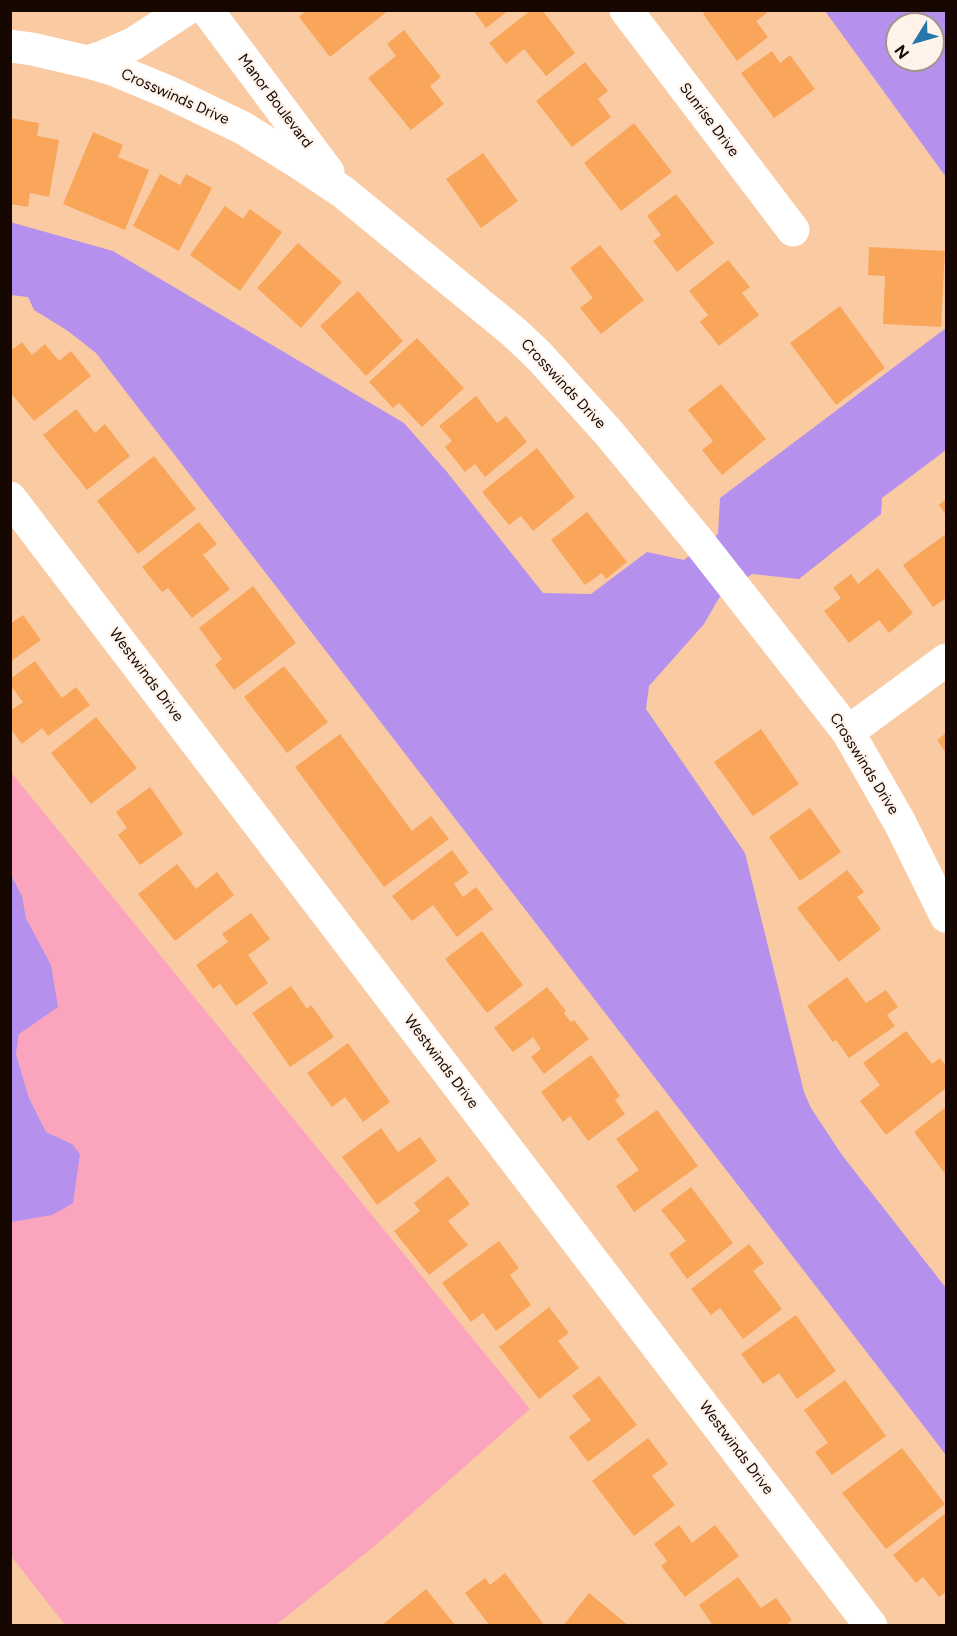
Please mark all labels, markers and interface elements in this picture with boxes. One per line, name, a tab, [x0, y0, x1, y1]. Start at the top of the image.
north arrow	[885, 12, 945, 72]
text: N	[891, 41, 913, 63]
street label: Manor Boulevard	[234, 51, 316, 151]
street label: Crosswinds Drive	[118, 65, 232, 129]
street label: Sunrise Drive	[675, 79, 743, 161]
street label: Crosswinds Drive	[517, 335, 609, 433]
street label: Westwinds Drive	[105, 625, 187, 725]
street label: Crosswinds Drive	[826, 710, 902, 818]
street label: Westwinds Drive	[400, 1012, 482, 1112]
street label: Westwinds Drive	[695, 1398, 777, 1498]

